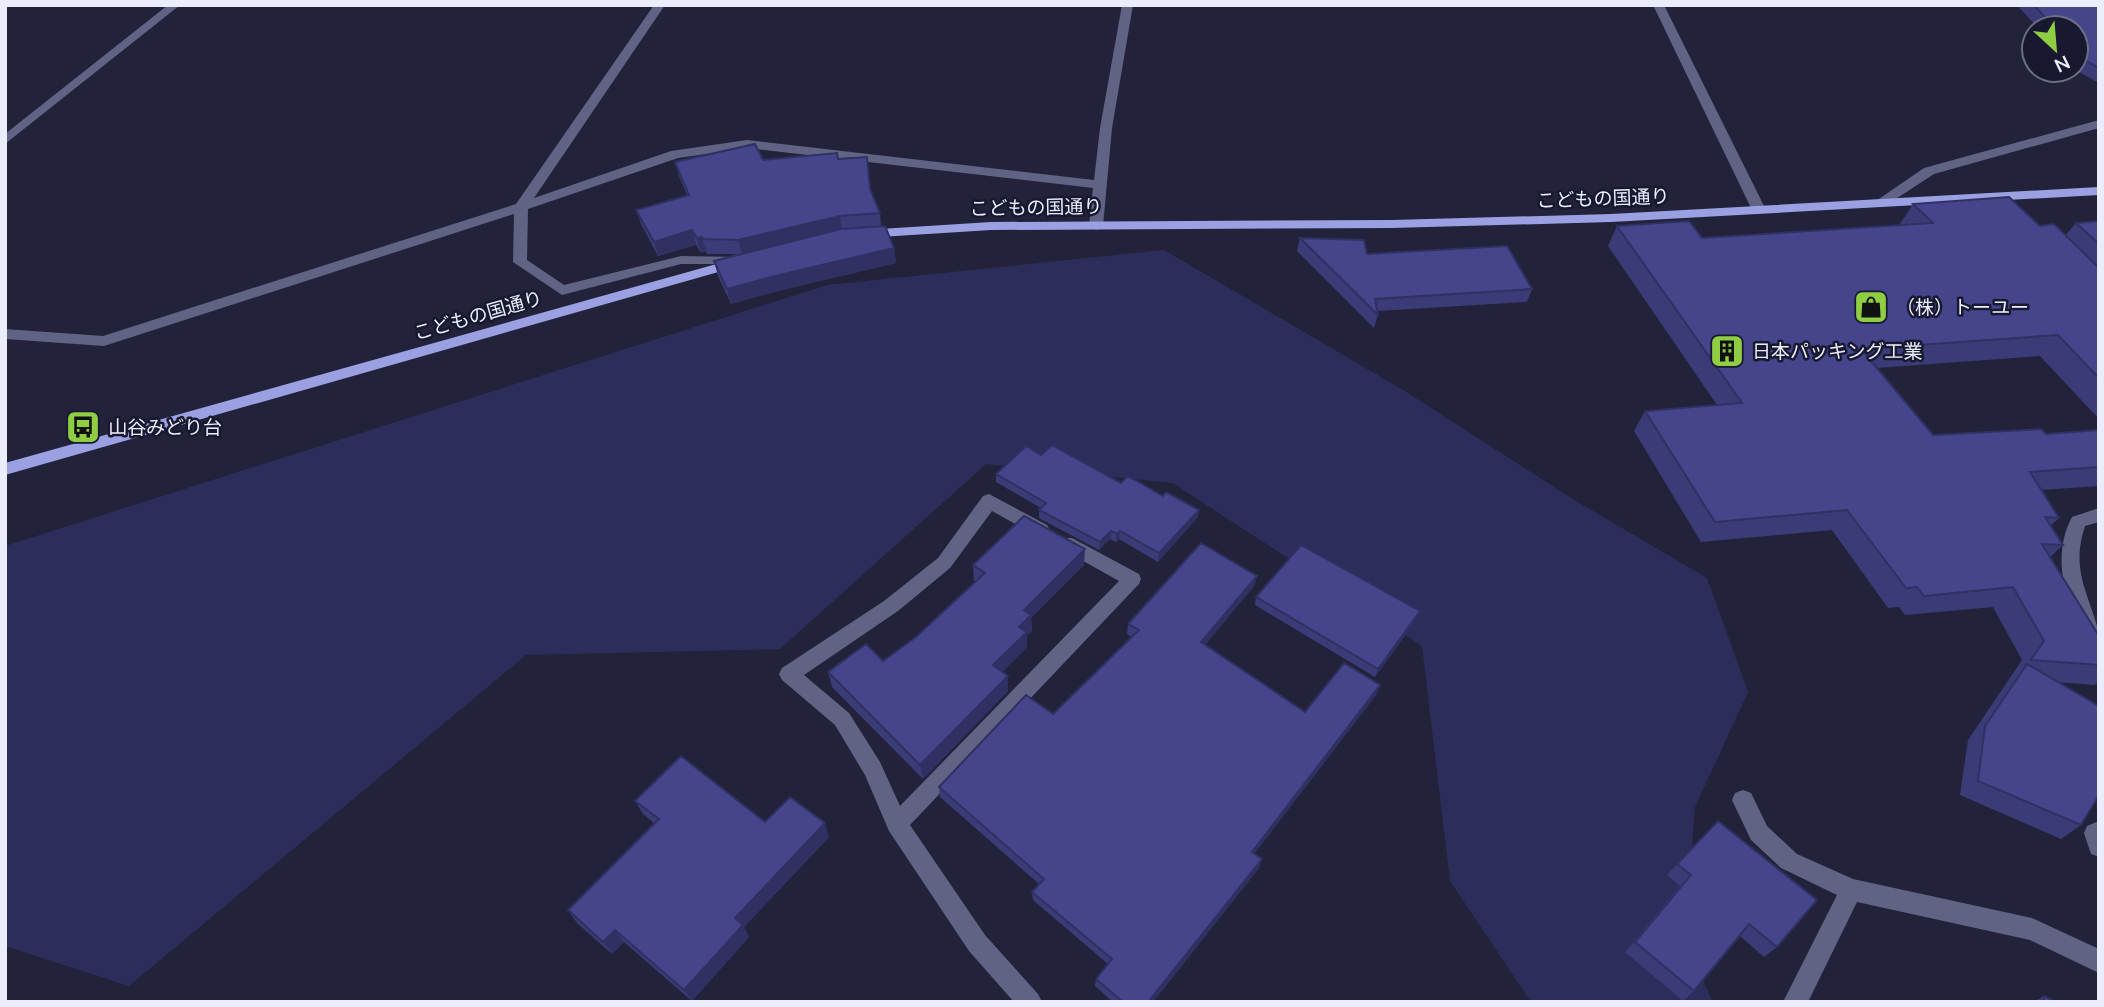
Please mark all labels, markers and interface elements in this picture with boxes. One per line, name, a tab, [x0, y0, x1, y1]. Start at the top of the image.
north arrow	[2020, 14, 2090, 84]
text: N	[2051, 50, 2074, 78]
street label: こどもの国通り	[1536, 184, 1670, 212]
street label: こどもの国通り	[969, 194, 1103, 220]
street label: こどもの国通り	[411, 285, 545, 345]
shop icon: （株）トーユー	[1852, 288, 1890, 326]
place label: （株）トーユー	[1896, 295, 2029, 319]
building icon: 日本パッキング工業	[1708, 332, 1746, 370]
place label: 日本パッキング工業	[1752, 339, 1922, 363]
bus stop icon: 山谷みどり台	[64, 408, 102, 446]
place label: 山谷みどり台	[108, 415, 222, 439]

